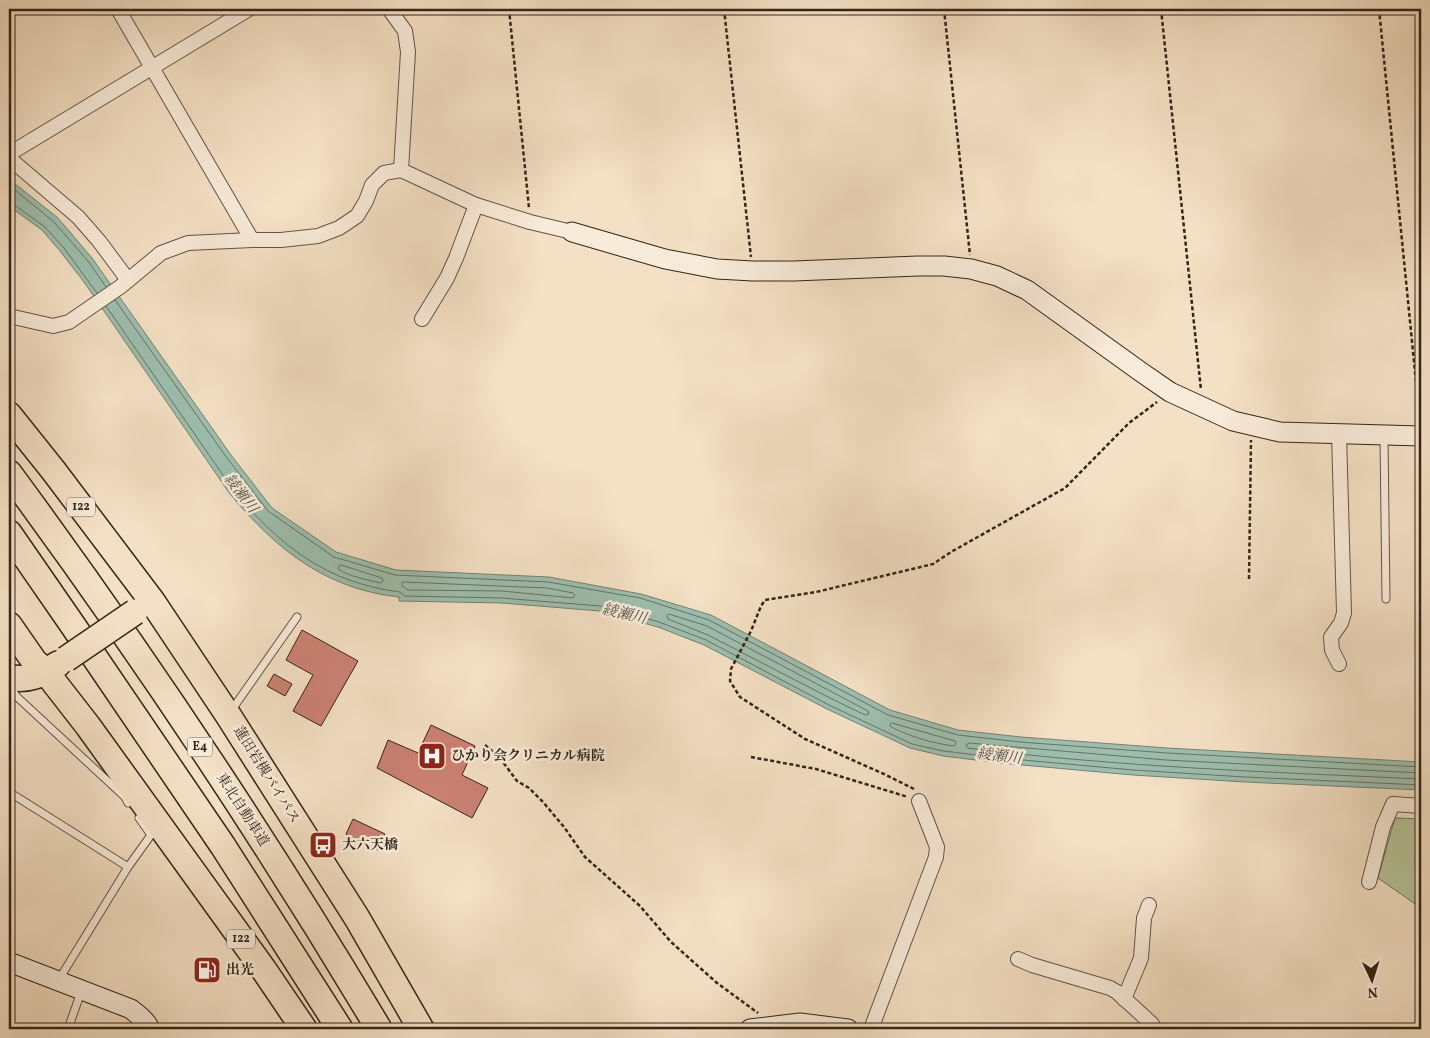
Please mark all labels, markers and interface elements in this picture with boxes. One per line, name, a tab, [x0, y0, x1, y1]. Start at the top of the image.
water label: 綾瀬川	[218, 470, 263, 520]
road number: 122	[67, 498, 95, 516]
water label: 綾瀬川	[600, 600, 650, 631]
street label: 蓮田岩槻バイパス	[228, 723, 304, 827]
road number: E4	[188, 738, 212, 756]
hospital icon: ひかり会クリニカル病院	[417, 741, 447, 771]
water label: 綾瀬川	[975, 744, 1025, 770]
place label: ひかり会クリニカル病院	[451, 747, 605, 766]
street label: 東北自動車道	[211, 770, 273, 850]
bus stop icon: 大六天橋	[308, 830, 338, 860]
place label: 大六天橋	[342, 836, 398, 855]
road number: 122	[227, 930, 255, 949]
fuel station icon: 出光	[192, 955, 222, 985]
north arrow	[1348, 956, 1398, 1006]
place label: 出光	[226, 961, 254, 980]
text: N	[1367, 982, 1379, 1001]

